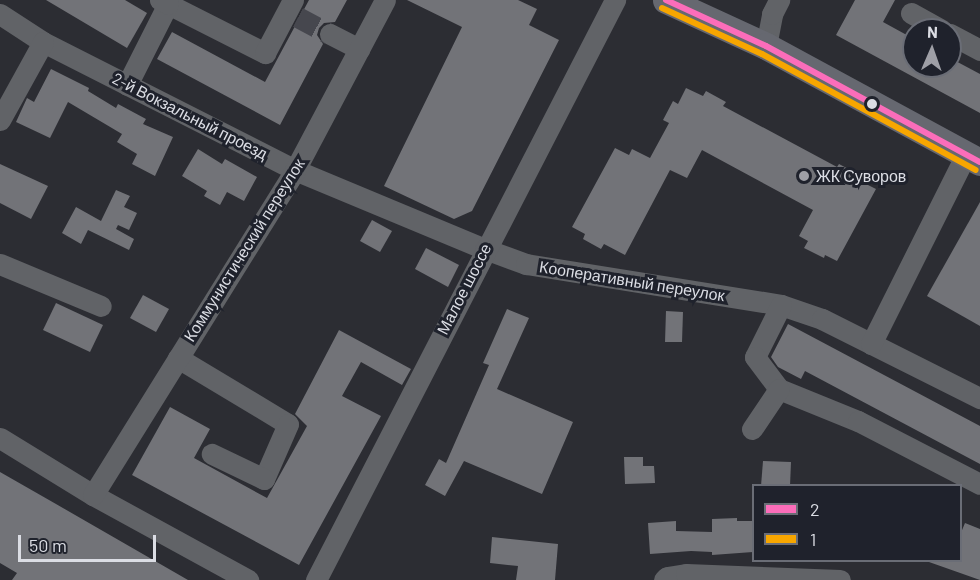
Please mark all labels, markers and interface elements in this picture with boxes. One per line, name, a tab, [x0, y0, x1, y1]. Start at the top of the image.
north arrow	[902, 18, 962, 78]
text: N	[927, 22, 938, 41]
street label: 2-й Вокзальный проезд	[109, 69, 271, 163]
unlabelled marker	[866, 98, 878, 110]
street label: Коммунистический переулок	[180, 155, 308, 345]
place label: ЖК Суворов	[816, 166, 906, 186]
marker: ЖК Суворов	[797, 169, 811, 183]
street label: Малое шоссе	[433, 240, 495, 338]
street label: Кооперативный переулок	[538, 257, 726, 305]
legend	[752, 484, 962, 562]
text: 2	[810, 498, 820, 520]
scale bar	[21, 523, 159, 561]
text: 1	[810, 528, 816, 550]
text: 50 m	[29, 534, 67, 556]

